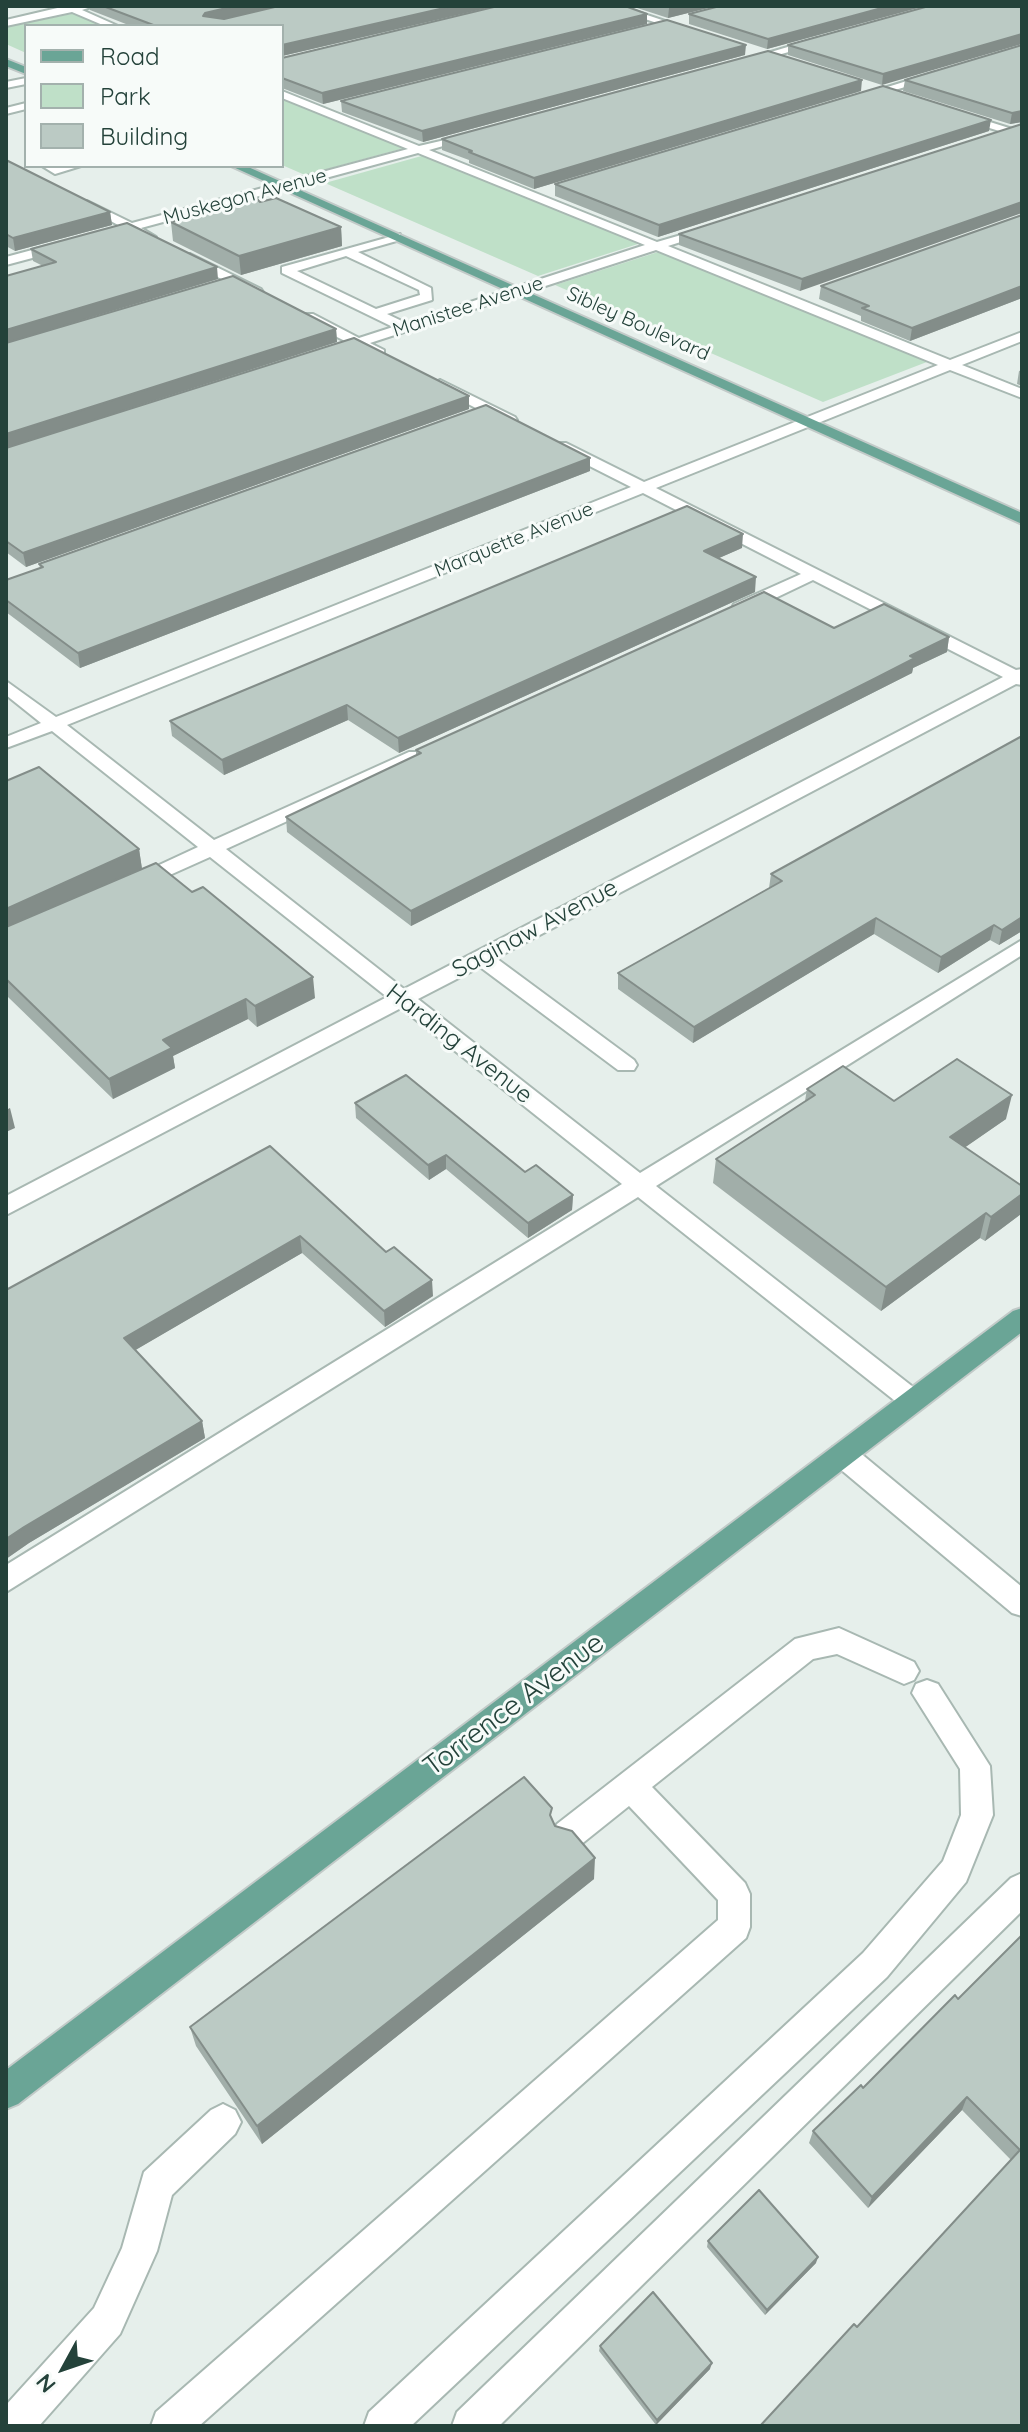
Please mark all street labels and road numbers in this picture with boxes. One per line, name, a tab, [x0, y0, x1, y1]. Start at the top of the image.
street label: Muskegon Avenue	[161, 164, 329, 230]
street label: Manistee Avenue	[390, 271, 546, 343]
street label: Sibley Boulevard	[563, 282, 713, 366]
street label: Marquette Avenue	[431, 497, 597, 583]
street label: Saginaw Avenue	[447, 873, 623, 985]
street label: Harding Avenue	[380, 978, 538, 1110]
street label: Torrence Avenue	[417, 1626, 611, 1784]

